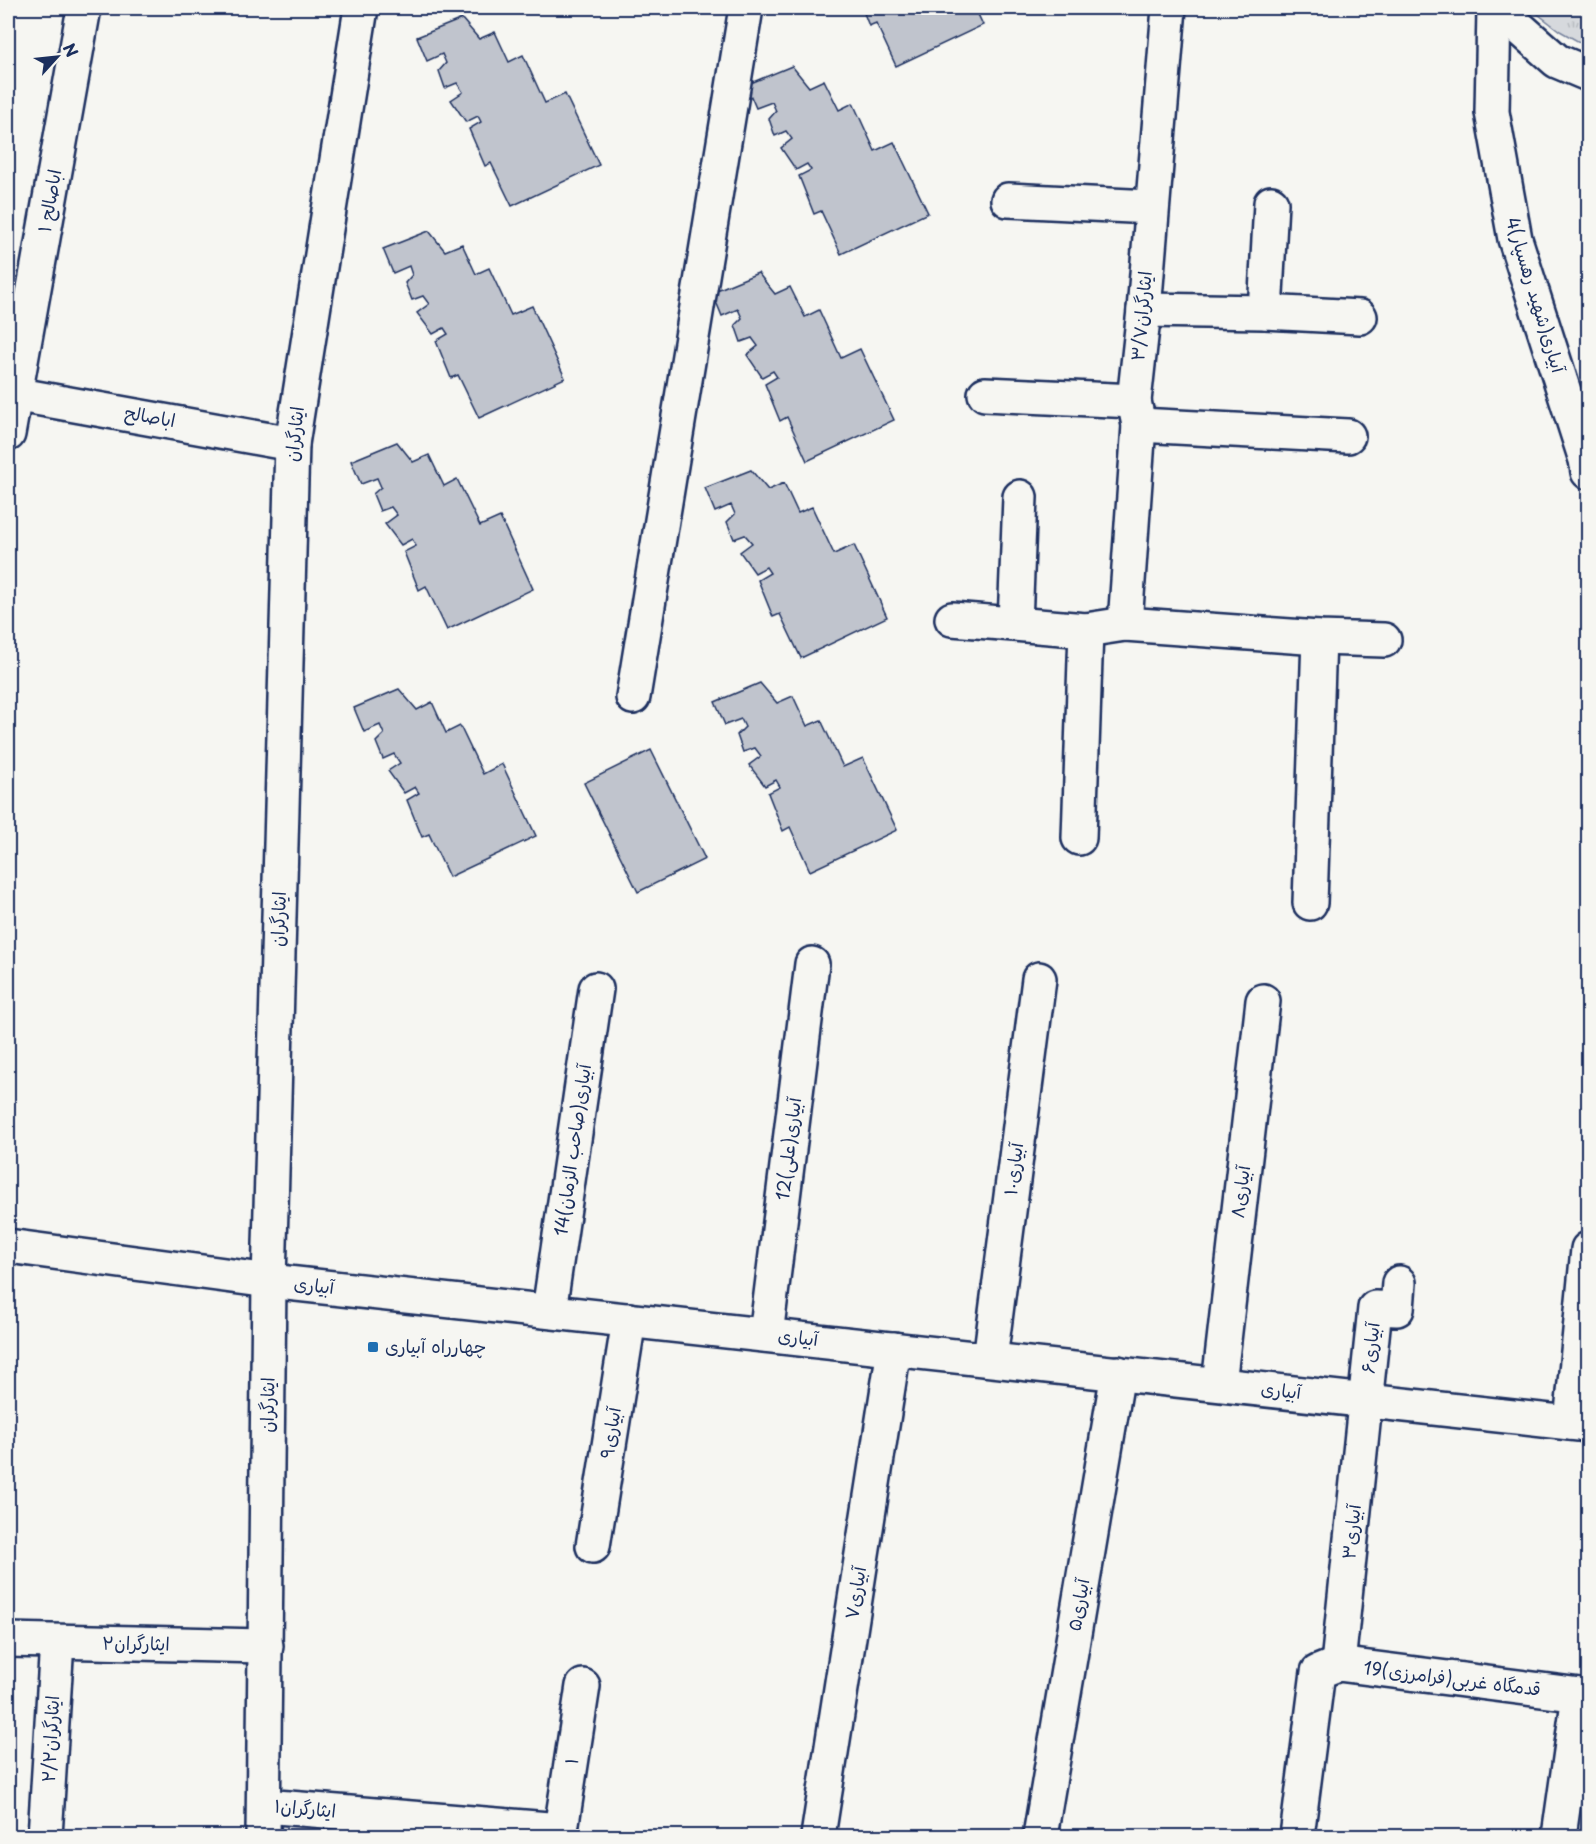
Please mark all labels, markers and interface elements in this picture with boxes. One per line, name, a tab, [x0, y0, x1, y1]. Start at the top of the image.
north arrow	[27, 27, 87, 87]
text: N	[58, 39, 85, 61]
street label: اباصالح ۱	[30, 167, 67, 234]
street label: 4آبیاری(شهید رهسپار)	[1500, 213, 1573, 377]
street label: ایثارگران۳/۷	[1123, 270, 1158, 362]
street label: اباصالح	[123, 398, 178, 433]
street label: ایثارگران	[277, 405, 310, 463]
street label: ایثارگران	[263, 891, 292, 947]
street label: 14آبیاری(صاحب الزمان)	[546, 1061, 597, 1237]
street label: 12آبیاری(علی)	[768, 1094, 807, 1202]
street label: آبیاری۱۰	[996, 1139, 1029, 1197]
street label: آبیاری۸	[1223, 1162, 1256, 1220]
street label: آبیاری	[293, 1269, 337, 1300]
street label: آبیاری۶	[1353, 1319, 1386, 1375]
street label: آبیاری	[777, 1321, 821, 1352]
place label: چهارراه آبیاری	[385, 1332, 486, 1359]
marker: چهارراه آبیاری	[366, 1340, 380, 1354]
street label: آبیاری	[1260, 1374, 1304, 1405]
street label: ایثارگران	[253, 1377, 280, 1433]
street label: آبیاری۹	[592, 1404, 627, 1460]
street label: آبیاری۳	[1334, 1501, 1367, 1561]
street label: آبیاری۷	[837, 1563, 872, 1621]
street label: آبیاری۵	[1060, 1575, 1096, 1633]
street label: ایثارگران۲	[102, 1628, 170, 1657]
street label: 19قدمگاه غربی(فرامرزی)	[1362, 1653, 1542, 1702]
street label: ایثارگران۲/۲	[34, 1695, 65, 1783]
street label: ۱	[557, 1755, 584, 1766]
street label: ایثارگران۱	[273, 1791, 337, 1824]

